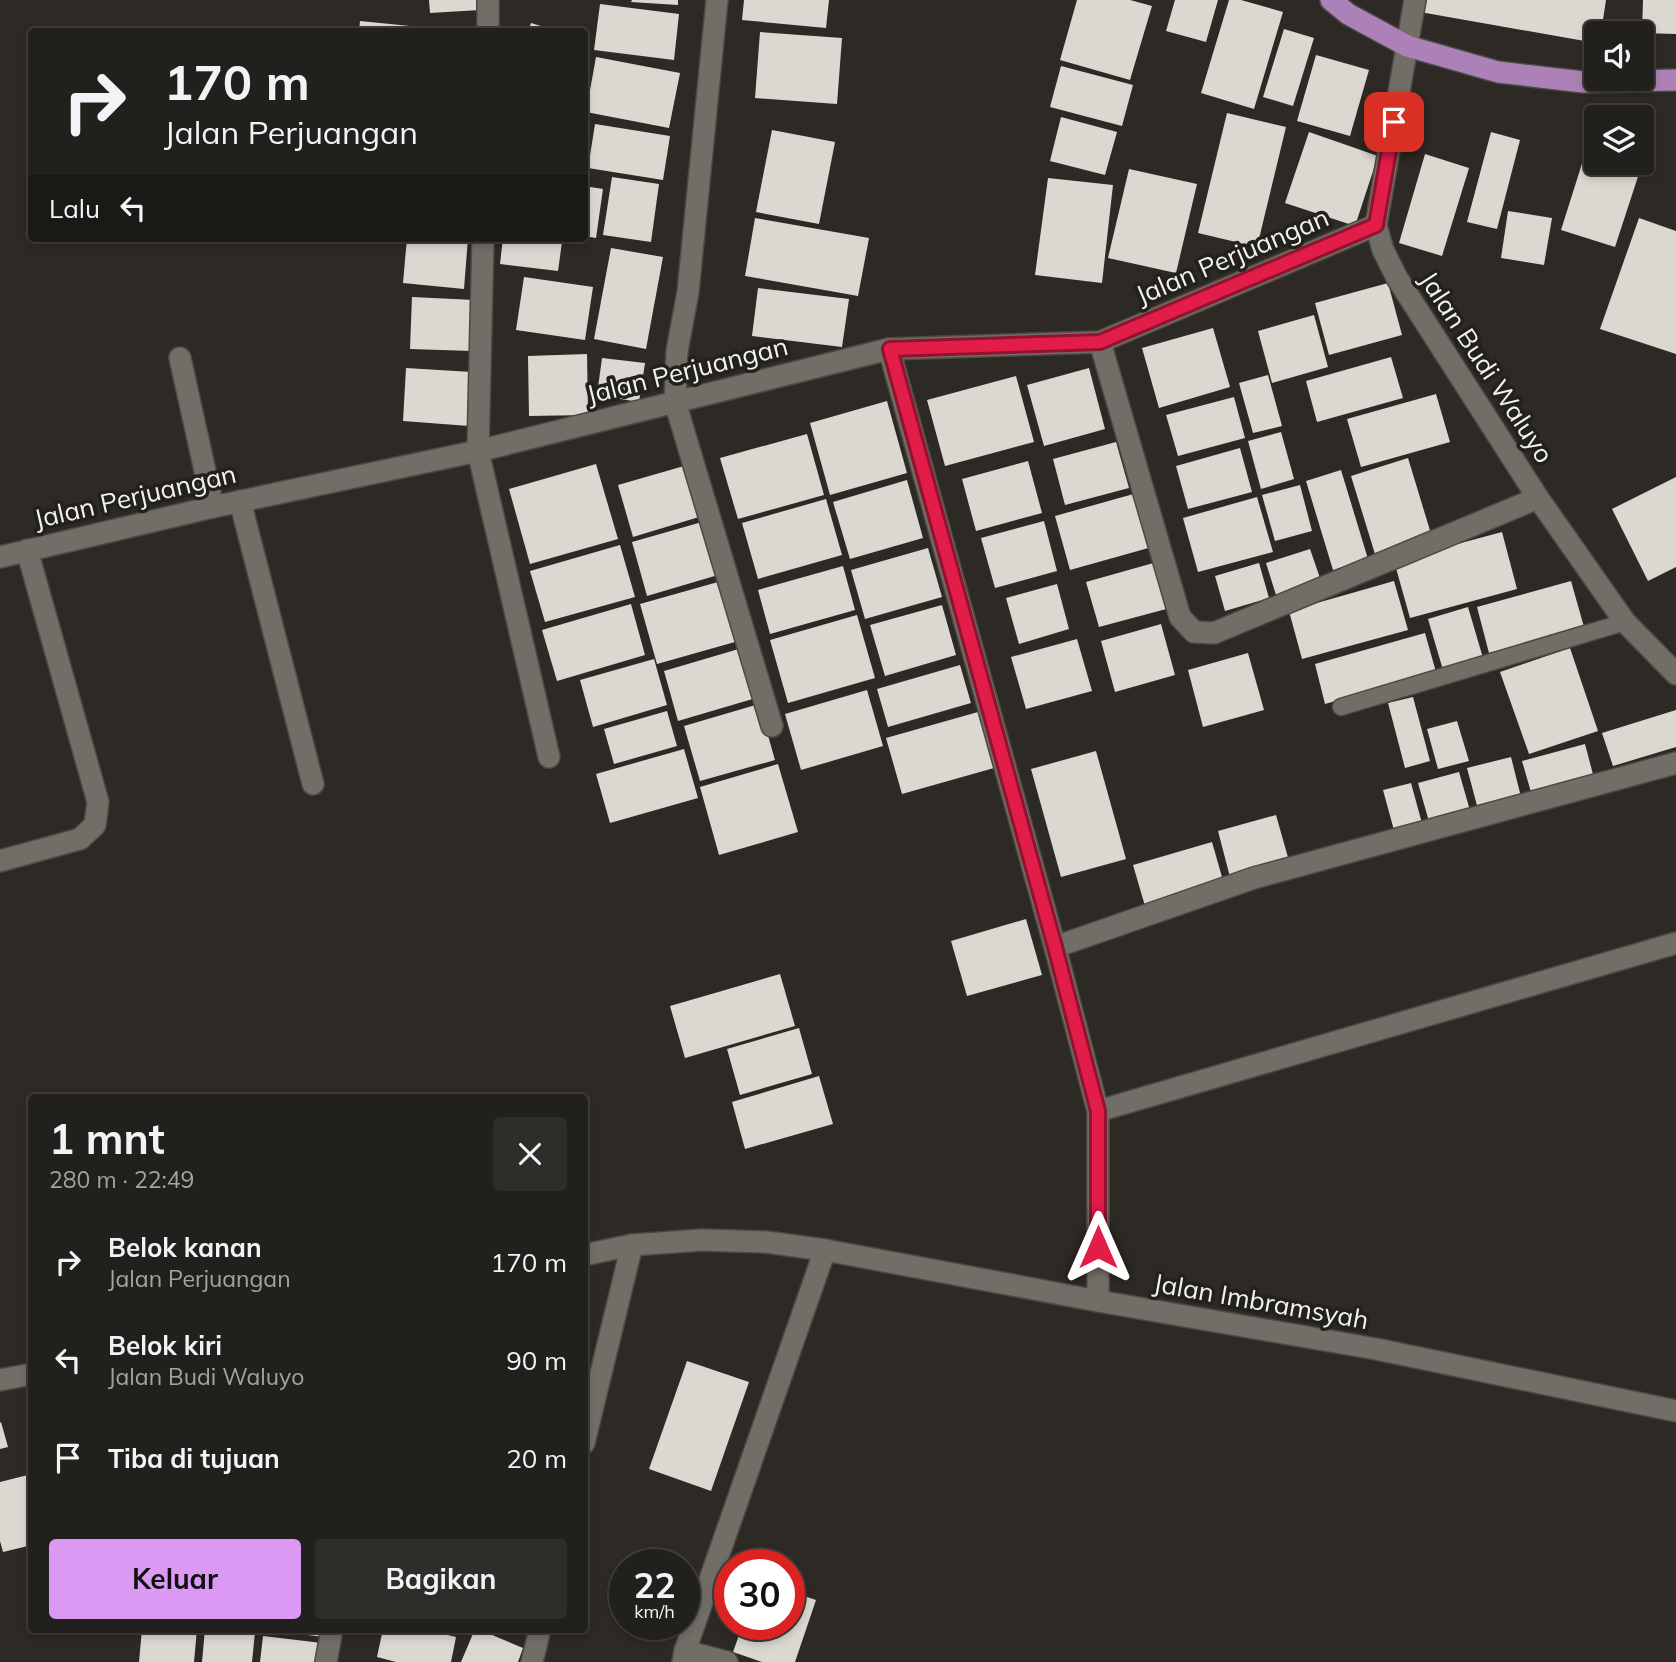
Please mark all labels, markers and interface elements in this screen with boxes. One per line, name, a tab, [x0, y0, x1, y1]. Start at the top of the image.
map controls	[1584, 21, 1654, 175]
button: sound	[1584, 21, 1654, 91]
text: 170 m	[164, 51, 310, 112]
icon: right	[49, 56, 140, 147]
pin	[1364, 92, 1424, 152]
icon: arrive	[1375, 103, 1413, 141]
button: layers	[1584, 105, 1654, 175]
text: Jalan Perjuangan	[164, 112, 418, 152]
icon: left	[114, 189, 152, 227]
text: Lalu	[49, 192, 100, 225]
street label: Jalan Perjuangan	[1131, 200, 1333, 312]
street label: Jalan Budi Waluyo	[1413, 265, 1561, 469]
street label: Jalan Perjuangan	[583, 329, 791, 411]
street label: Jalan Perjuangan	[31, 457, 239, 535]
text: 1 mnt	[49, 1112, 165, 1165]
button: close	[493, 1117, 567, 1191]
text: 280 m · 22:49	[49, 1165, 194, 1194]
position arrow	[1061, 1210, 1135, 1284]
text: Belok kanan	[108, 1231, 262, 1264]
icon: right	[49, 1243, 87, 1281]
text: 170 m	[491, 1246, 567, 1279]
text: Jalan Perjuangan	[108, 1264, 291, 1293]
street label: Jalan Imbramsyah	[1151, 1266, 1371, 1336]
text: Belok kiri	[108, 1329, 222, 1362]
icon: left	[49, 1341, 87, 1379]
text: 90 m	[506, 1344, 567, 1377]
text: Jalan Budi Waluyo	[108, 1362, 304, 1391]
icon: arrive	[49, 1439, 87, 1477]
text: Tiba di tujuan	[108, 1442, 280, 1475]
text: 20 m	[506, 1442, 567, 1475]
button: Keluar	[49, 1539, 301, 1619]
button: Bagikan	[315, 1539, 567, 1619]
speed limit sign: 30	[714, 1549, 805, 1640]
text: 22	[633, 1563, 676, 1607]
text: km/h	[634, 1600, 675, 1623]

